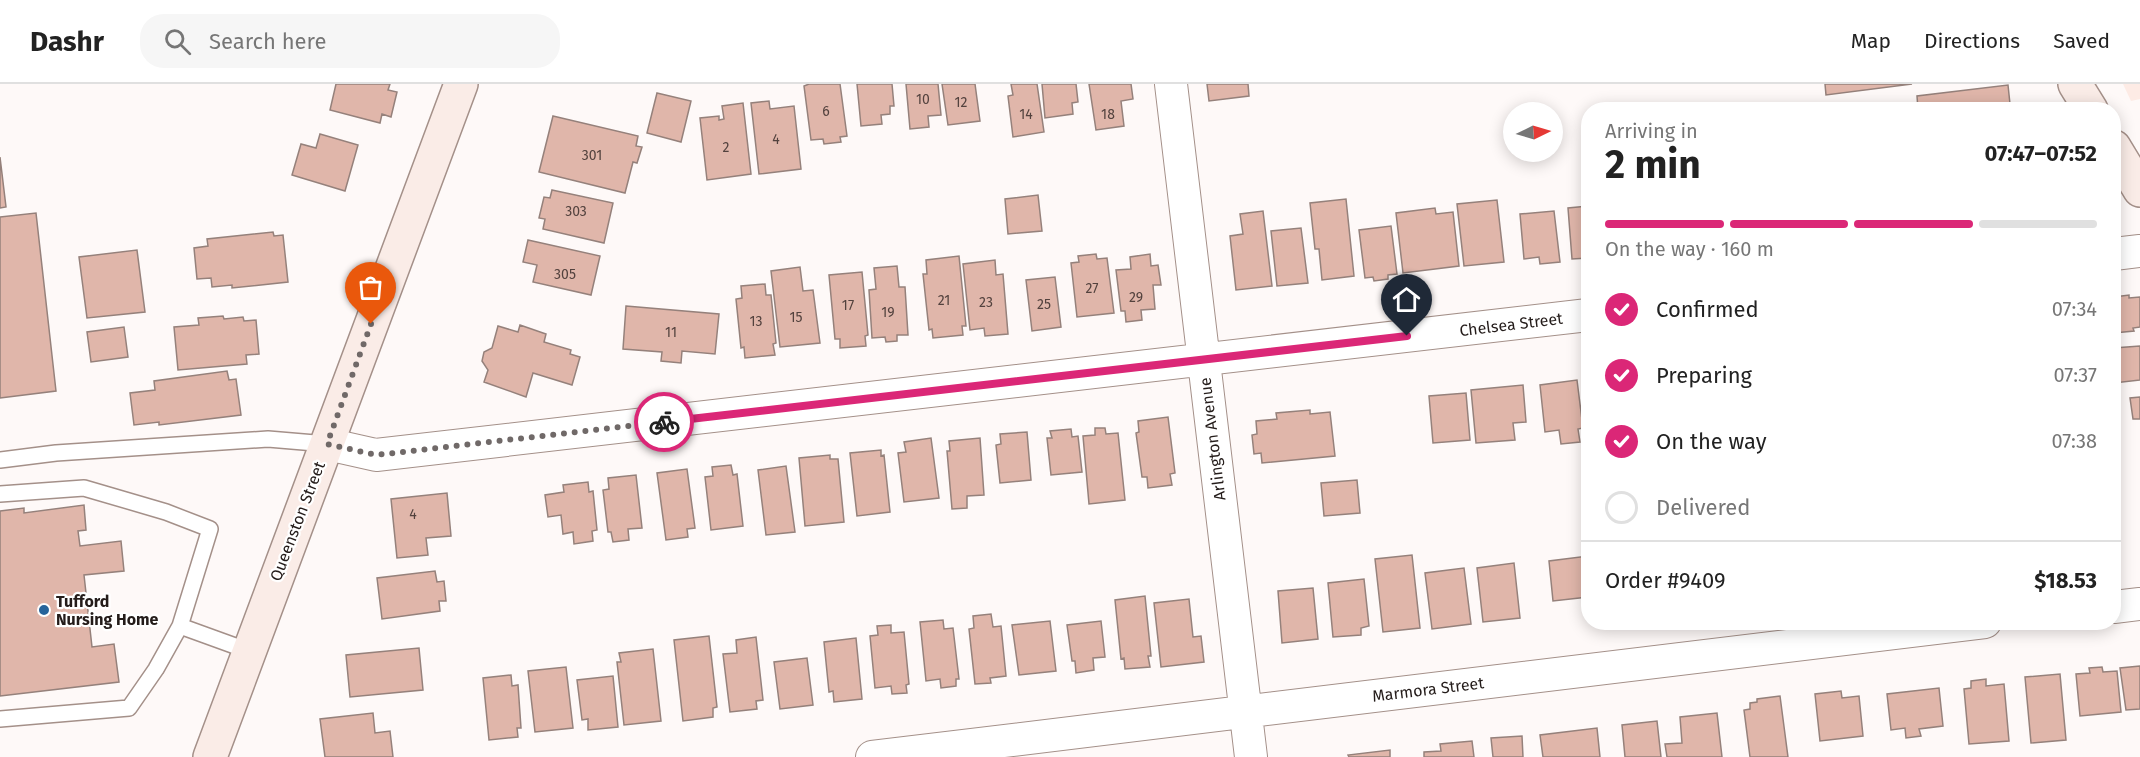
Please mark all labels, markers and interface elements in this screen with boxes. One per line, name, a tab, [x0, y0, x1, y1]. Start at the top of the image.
search box	[140, 14, 560, 68]
text: Dashr	[30, 25, 104, 58]
icon: search	[161, 25, 194, 58]
text: Search here	[209, 28, 326, 55]
text: Map	[1851, 28, 1891, 54]
text: Directions	[1924, 28, 2020, 54]
text: Saved	[2053, 28, 2110, 54]
house number: 10	[916, 91, 930, 108]
house number: 12	[955, 94, 968, 111]
north arrow	[1503, 102, 1563, 162]
map controls	[1503, 102, 1563, 162]
house number: 6	[822, 103, 830, 120]
house number: 14	[1019, 106, 1033, 123]
house number: 18	[1101, 106, 1115, 123]
text: Arriving in	[1605, 119, 1698, 143]
house number: 4	[772, 131, 780, 148]
house number: 2	[723, 139, 730, 156]
text: 07:47–07:52	[1985, 140, 2097, 167]
text: 2 min	[1605, 142, 1701, 188]
house number: 301	[582, 147, 602, 164]
house number: 303	[565, 203, 587, 220]
text: On the way · 160 m	[1605, 237, 1774, 261]
pin	[345, 262, 396, 324]
house number: 305	[554, 266, 576, 283]
icon: bag	[354, 271, 387, 304]
pin	[1381, 274, 1432, 336]
house number: 27	[1085, 280, 1099, 297]
icon: home	[1390, 283, 1423, 316]
house number: 29	[1129, 289, 1143, 306]
house number: 21	[938, 292, 950, 309]
icon: check	[1605, 293, 1638, 326]
house number: 23	[979, 294, 993, 311]
house number: 25	[1037, 296, 1051, 313]
text: Confirmed	[1656, 296, 1759, 323]
house number: 17	[842, 297, 854, 314]
text: 07:34	[2052, 297, 2097, 321]
house number: 19	[881, 304, 895, 321]
house number: 15	[789, 309, 803, 326]
street label: Chelsea Street	[1458, 309, 1564, 340]
house number: 13	[749, 313, 763, 330]
house number: 11	[665, 324, 677, 341]
icon: check	[1605, 359, 1638, 392]
text: Preparing	[1656, 362, 1752, 389]
text: 07:37	[2054, 363, 2097, 387]
street label: Arlington Avenue	[1196, 376, 1229, 502]
courier	[634, 392, 694, 452]
icon: bike	[648, 406, 681, 439]
icon: check	[1605, 425, 1638, 458]
text: On the way	[1656, 428, 1767, 455]
text: 07:38	[2051, 429, 2097, 453]
street label: Queenston Street	[266, 458, 329, 584]
text: Delivered	[1656, 494, 1751, 521]
house number: 4	[409, 506, 417, 523]
text: Order #9409	[1605, 567, 1726, 594]
text: $18.53	[2034, 567, 2097, 594]
place label: Tufford Nursing Home	[56, 592, 159, 629]
marker: Tufford Nursing Home	[37, 603, 51, 617]
street label: Marmora Street	[1371, 673, 1485, 706]

